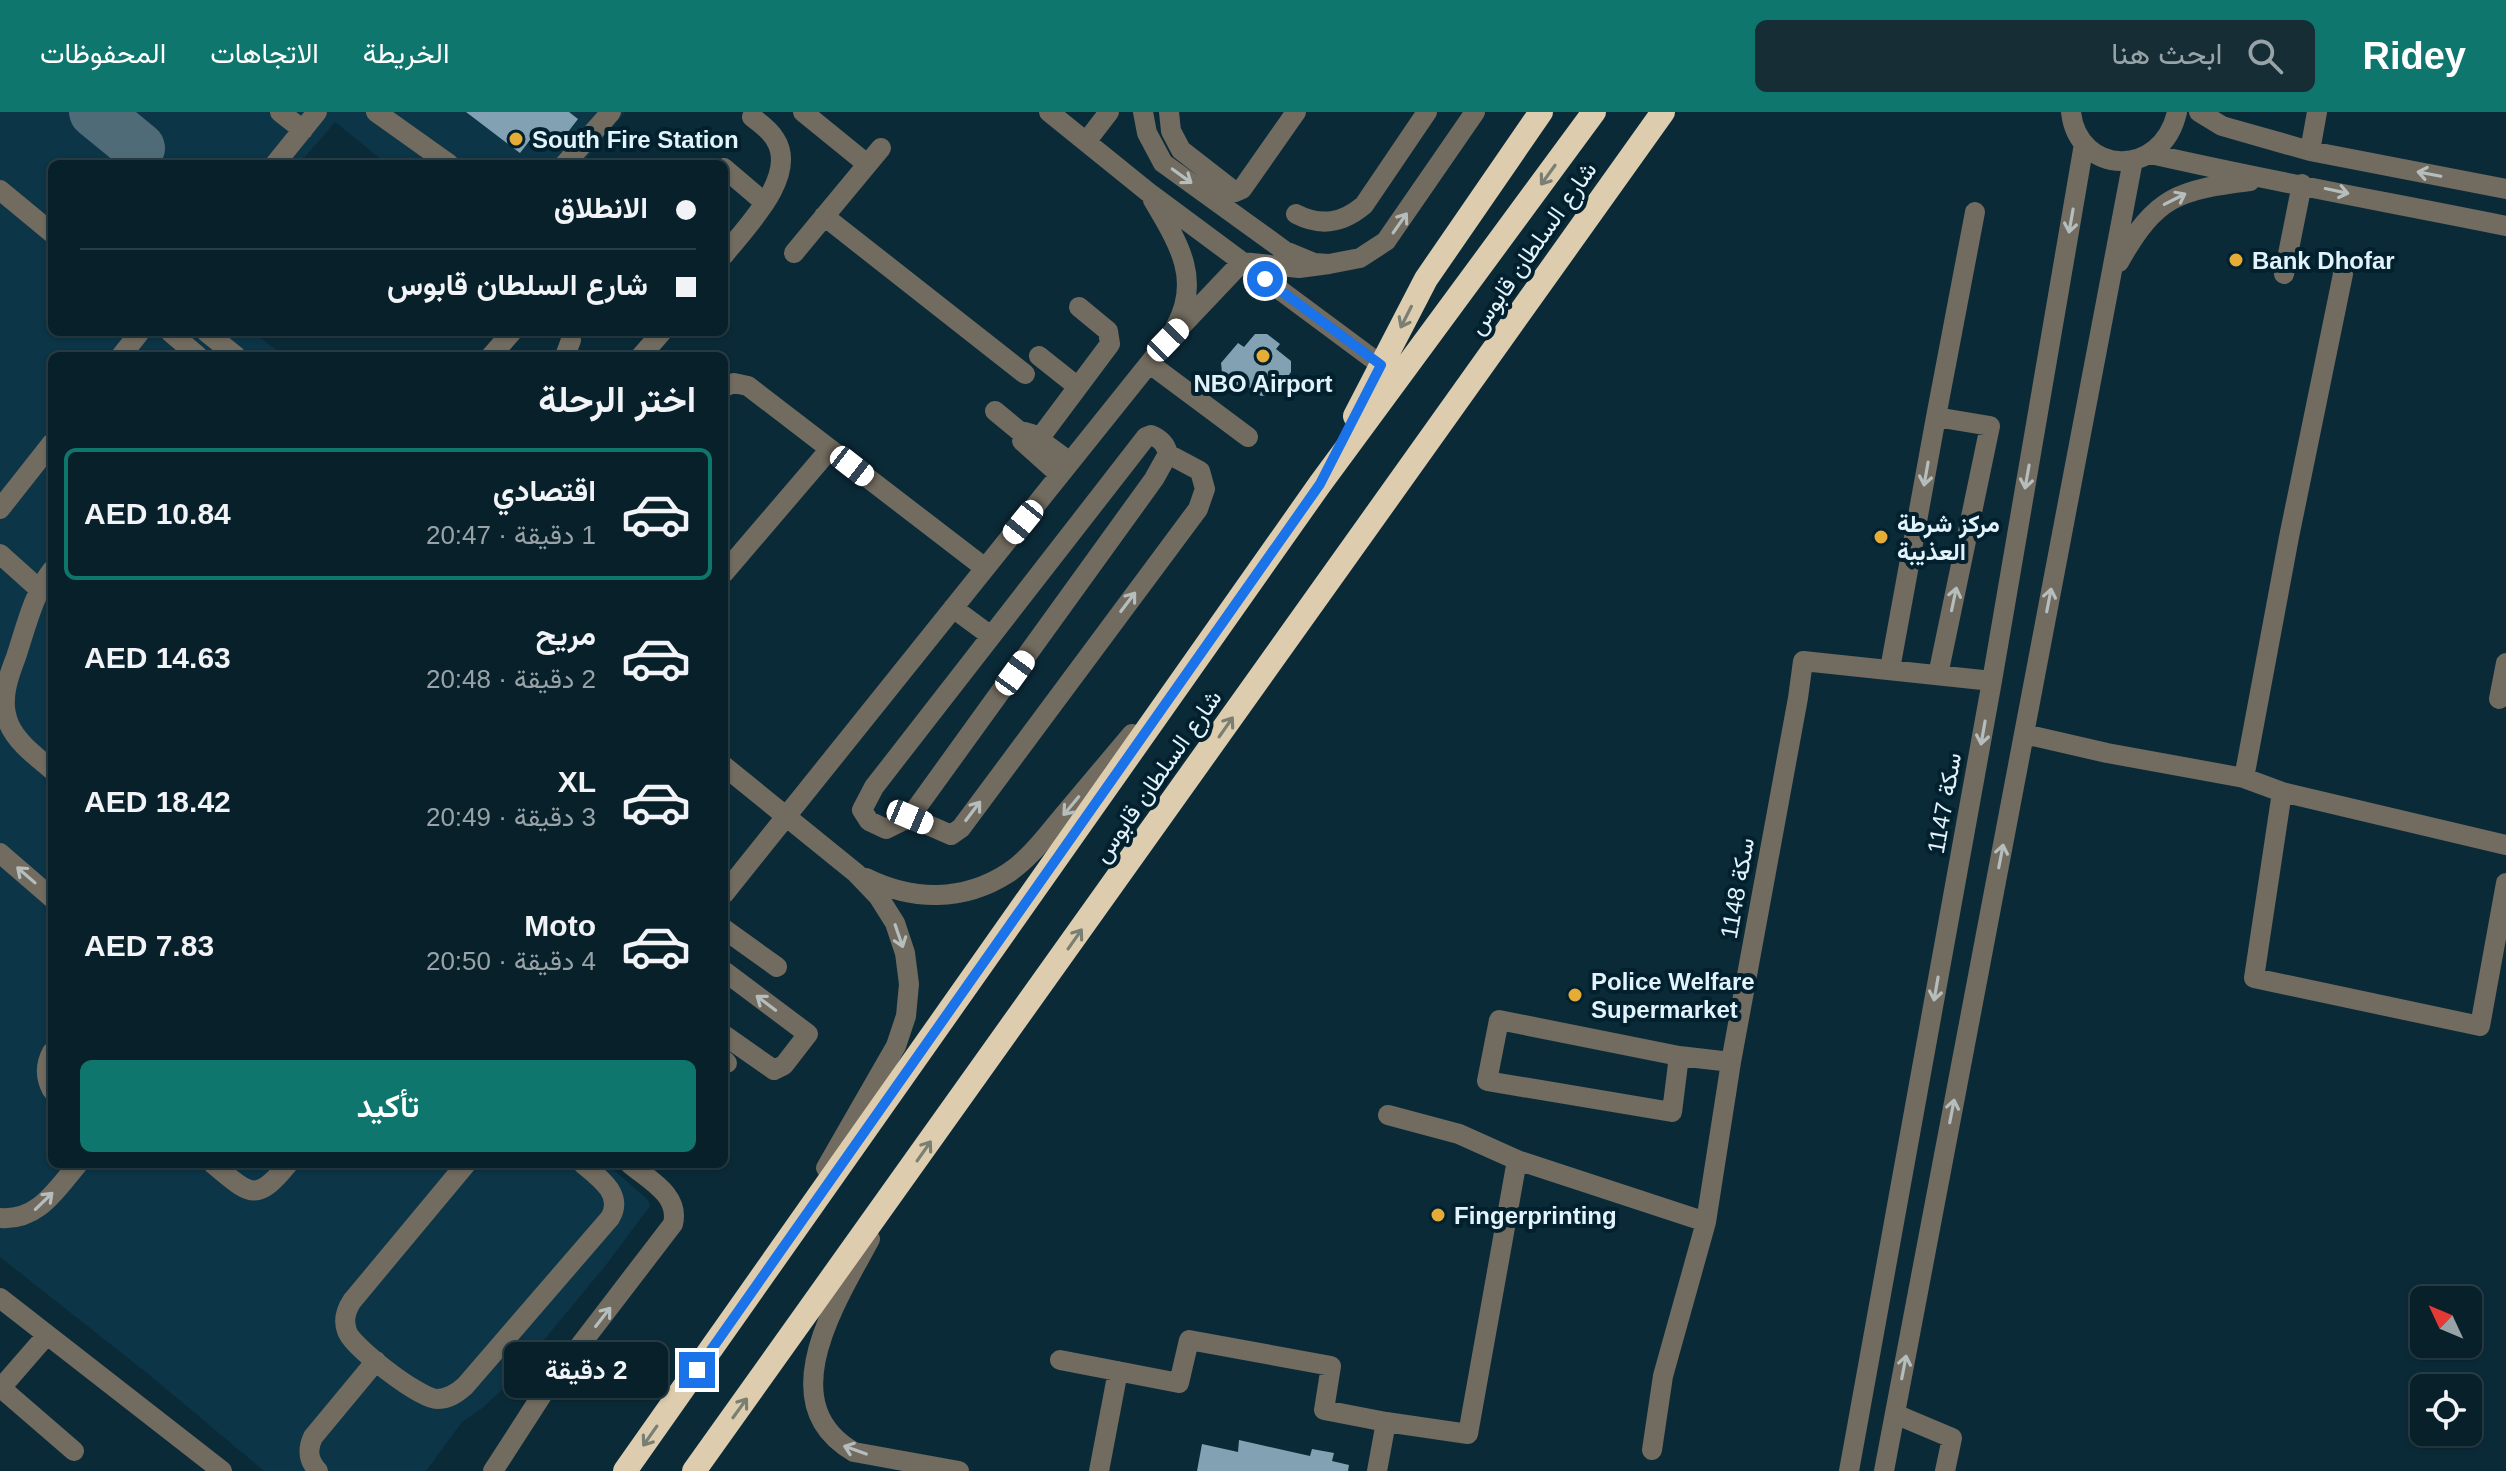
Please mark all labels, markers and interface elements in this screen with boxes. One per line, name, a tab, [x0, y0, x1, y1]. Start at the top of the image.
search box	[1755, 20, 2315, 92]
icon: search	[2243, 34, 2287, 78]
text: Ridey	[2363, 35, 2466, 77]
text: ابحث هنا	[2111, 37, 2223, 70]
text: المحفوظات	[40, 38, 166, 69]
text: الاتجاهات	[210, 38, 319, 69]
text: الخريطة	[363, 38, 449, 69]
place label: South Fire Station	[532, 126, 739, 153]
marker: South Fire Station	[507, 130, 525, 148]
street label: شارع السلطان قابوس	[1462, 157, 1604, 341]
one-way arrow	[1539, 164, 1556, 185]
one-way arrow	[2417, 166, 2443, 181]
one-way arrow	[1170, 168, 1192, 184]
one-way arrow	[2323, 185, 2349, 200]
text: الانطلاق	[554, 191, 648, 224]
one-way arrow	[2163, 191, 2186, 207]
one-way arrow	[2063, 208, 2078, 233]
one-way arrow	[1392, 212, 1408, 234]
place label: Bank Dhofar	[2252, 247, 2395, 274]
marker: Bank Dhofar	[2227, 251, 2245, 269]
route start	[1247, 261, 1283, 297]
text: شارع السلطان قابوس	[387, 268, 648, 301]
one-way arrow	[1398, 305, 1414, 329]
car	[1143, 314, 1193, 366]
marker: NBO Airport	[1254, 347, 1272, 365]
place label: NBO Airport	[1193, 370, 1333, 397]
text: اختر الرحلة	[538, 379, 696, 420]
car	[826, 442, 878, 490]
one-way arrow	[1917, 460, 1932, 486]
one-way arrow	[2019, 464, 2034, 489]
text: اقتصادي	[493, 474, 596, 507]
icon: car	[620, 478, 692, 550]
car	[999, 496, 1047, 548]
text: AED 10.84	[84, 497, 231, 530]
place label: مركز شرطة العذيبة	[1897, 510, 2000, 566]
text: 1 دقيقة · 20:47	[426, 520, 596, 550]
marker: مركز شرطة العذيبة	[1872, 528, 1890, 546]
one-way arrow	[1947, 587, 1962, 612]
one-way arrow	[2042, 588, 2057, 614]
one-way arrow	[1120, 592, 1137, 613]
text: مريح	[536, 618, 596, 651]
icon: car	[620, 622, 692, 694]
text: AED 14.63	[84, 641, 231, 674]
car	[991, 647, 1039, 699]
text: 2 دقيقة · 20:48	[426, 664, 596, 694]
street label: شارع السلطان قابوس	[1087, 685, 1229, 869]
one-way arrow	[1217, 717, 1234, 739]
one-way arrow	[1974, 720, 1989, 745]
street label: سكة 1147	[1922, 750, 1966, 856]
text: XL	[558, 765, 596, 798]
icon: car	[620, 766, 692, 838]
text: AED 18.42	[84, 785, 231, 818]
one-way arrow	[1062, 795, 1080, 815]
car	[883, 797, 937, 837]
one-way arrow	[965, 800, 982, 822]
text: 3 دقيقة · 20:49	[426, 802, 596, 832]
street label: سكة 1148	[1715, 835, 1759, 941]
one-way arrow	[1994, 844, 2009, 869]
one-way arrow	[16, 867, 37, 885]
text: Moto	[524, 909, 596, 942]
icon: car	[620, 910, 692, 982]
one-way arrow	[893, 923, 908, 948]
text: AED 7.83	[84, 929, 214, 962]
one-way arrow	[1067, 929, 1083, 951]
text: 4 دقيقة · 20:50	[426, 946, 596, 976]
place label: Police Welfare Supermarket	[1591, 968, 1755, 1023]
one-way arrow	[1928, 976, 1943, 1001]
marker: Police Welfare Supermarket	[1566, 986, 1584, 1004]
one-way arrow	[756, 994, 777, 1011]
button: تأكيد	[80, 1060, 696, 1152]
one-way arrow	[1946, 1099, 1961, 1125]
one-way arrow	[916, 1141, 932, 1163]
one-way arrow	[34, 1192, 54, 1212]
place label: Fingerprinting	[1454, 1202, 1617, 1229]
marker: Fingerprinting	[1429, 1206, 1447, 1224]
north arrow	[2410, 1286, 2482, 1358]
map controls	[2410, 1286, 2482, 1446]
one-way arrow	[594, 1307, 612, 1328]
callout: 2 دقيقة	[505, 1342, 669, 1398]
route end	[679, 1352, 715, 1388]
text: 2 دقيقة	[545, 1355, 627, 1385]
one-way arrow	[1897, 1355, 1912, 1380]
button: locate	[2410, 1374, 2482, 1446]
one-way arrow	[731, 1397, 748, 1419]
one-way arrow	[642, 1424, 658, 1446]
one-way arrow	[843, 1442, 868, 1456]

